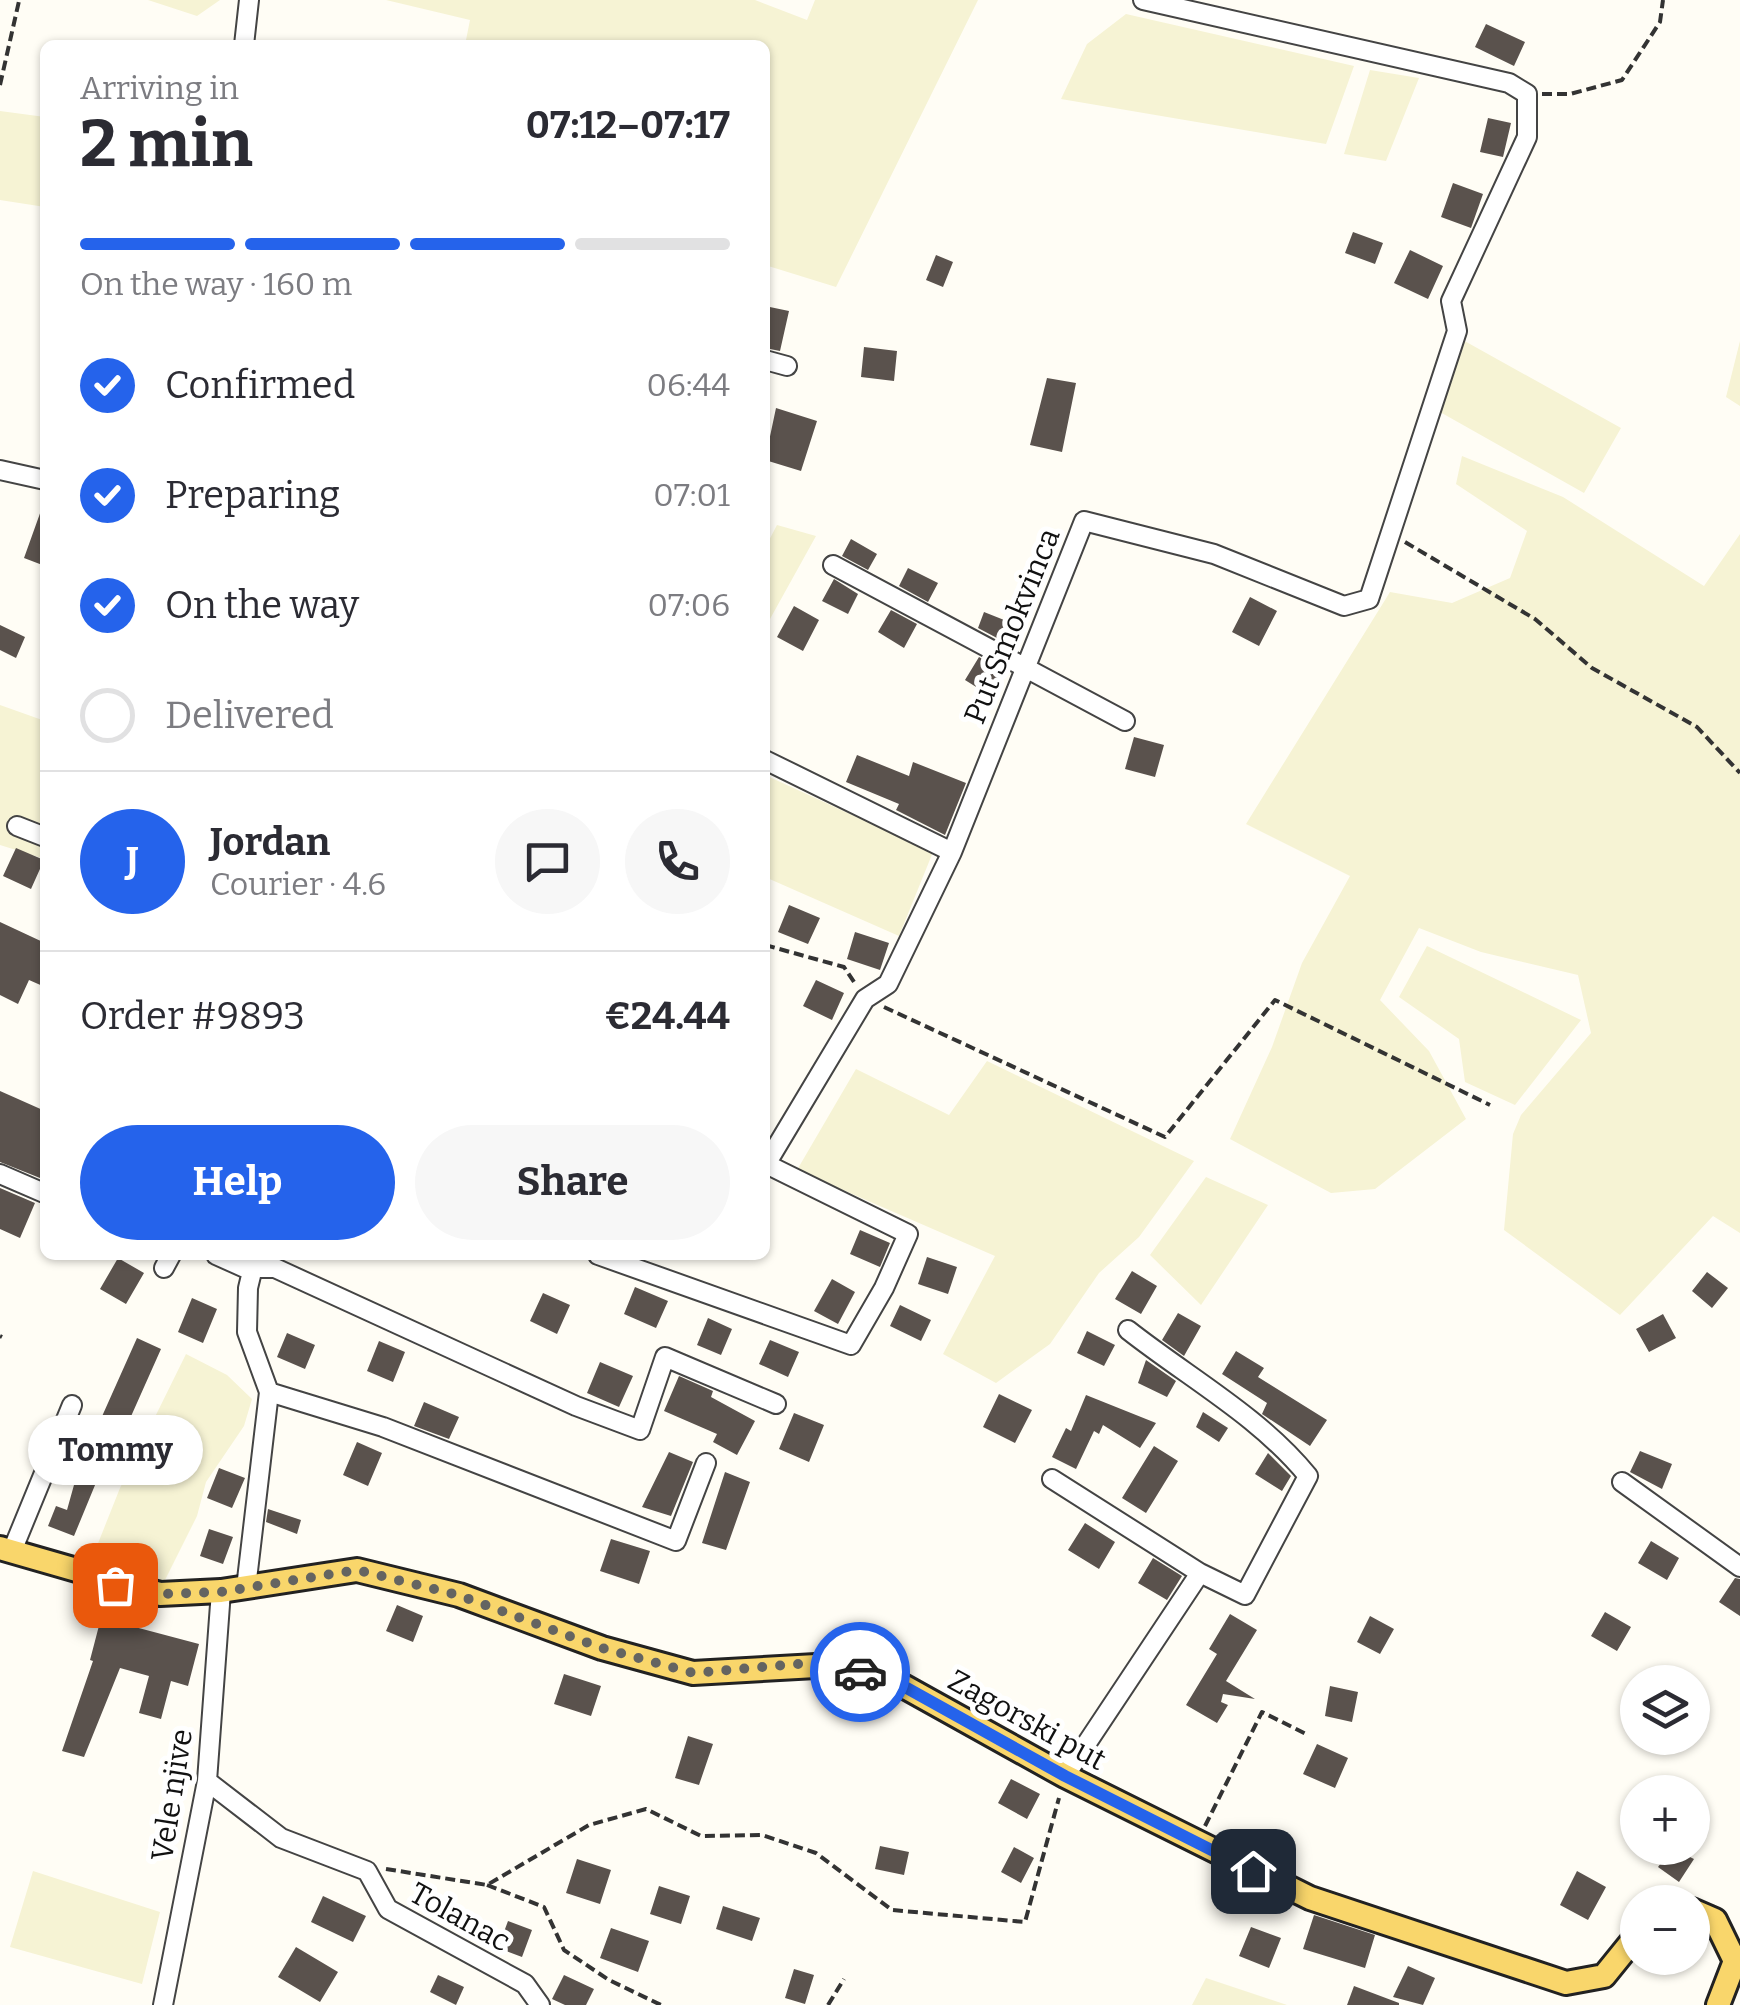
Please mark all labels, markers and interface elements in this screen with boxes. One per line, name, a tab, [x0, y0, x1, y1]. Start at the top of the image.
text: Arriving in	[80, 69, 239, 107]
text: 07:12–07:17	[526, 102, 730, 148]
text: 2 min	[80, 105, 253, 183]
text: On the way · 160 m	[80, 265, 352, 303]
icon: check	[80, 358, 135, 413]
text: Confirmed	[165, 362, 355, 408]
text: 06:44	[646, 366, 730, 404]
icon: check	[80, 468, 135, 523]
text: Preparing	[165, 472, 340, 518]
text: 07:01	[653, 476, 730, 514]
street label: Put Smokvinca	[956, 523, 1068, 729]
icon: check	[80, 578, 135, 633]
text: On the way	[165, 582, 359, 628]
text: 07:06	[647, 586, 730, 624]
text: Delivered	[165, 692, 334, 738]
button: chat	[495, 809, 600, 914]
button: phone	[625, 809, 730, 914]
text: Jordan	[210, 819, 330, 865]
text: J	[126, 838, 139, 884]
text: Courier · 4.6	[210, 865, 386, 903]
text: Order #9893	[80, 993, 305, 1039]
text: €24.44	[604, 993, 730, 1039]
button: Help	[80, 1125, 395, 1240]
button: Share	[415, 1125, 730, 1240]
callout: Tommy	[28, 1415, 202, 1485]
text: Tommy	[58, 1431, 173, 1469]
pin	[73, 1543, 158, 1628]
icon: bag	[88, 1558, 143, 1613]
courier	[810, 1622, 910, 1722]
icon: car	[833, 1645, 888, 1700]
street label: Zagorski put	[942, 1662, 1112, 1778]
map controls	[1620, 1665, 1710, 1975]
button: layers	[1620, 1665, 1710, 1755]
street label: Vele njive	[144, 1726, 200, 1864]
button: +	[1620, 1775, 1710, 1865]
pin	[1211, 1829, 1296, 1914]
icon: home	[1226, 1844, 1281, 1899]
street label: Tolanac	[404, 1875, 516, 1959]
button: −	[1620, 1885, 1710, 1975]

